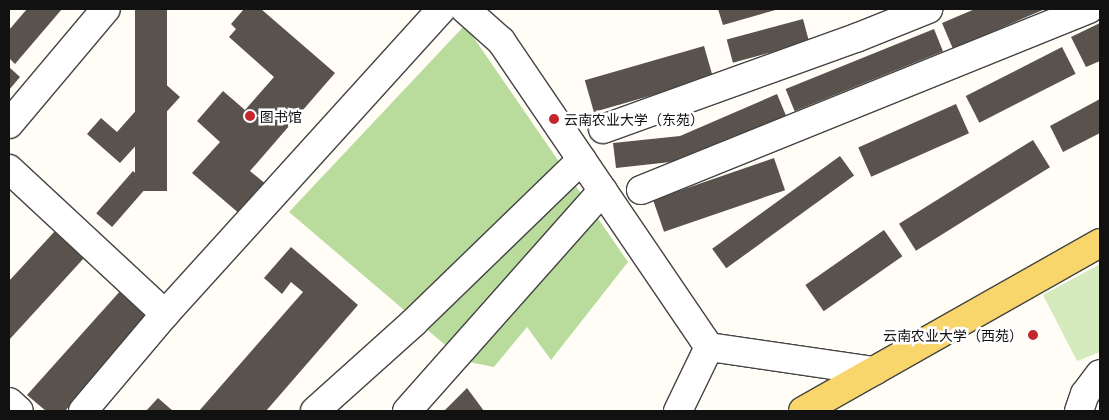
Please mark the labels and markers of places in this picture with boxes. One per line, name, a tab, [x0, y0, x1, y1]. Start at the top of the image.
place label: 图书馆	[260, 108, 302, 124]
marker: 图书馆	[244, 110, 256, 122]
place label: 云南农业大学（东苑）	[564, 111, 704, 127]
marker: 云南农业大学（东苑）	[548, 113, 560, 125]
place label: 云南农业大学（西苑）	[883, 327, 1023, 343]
marker: 云南农业大学（西苑）	[1027, 329, 1039, 341]

